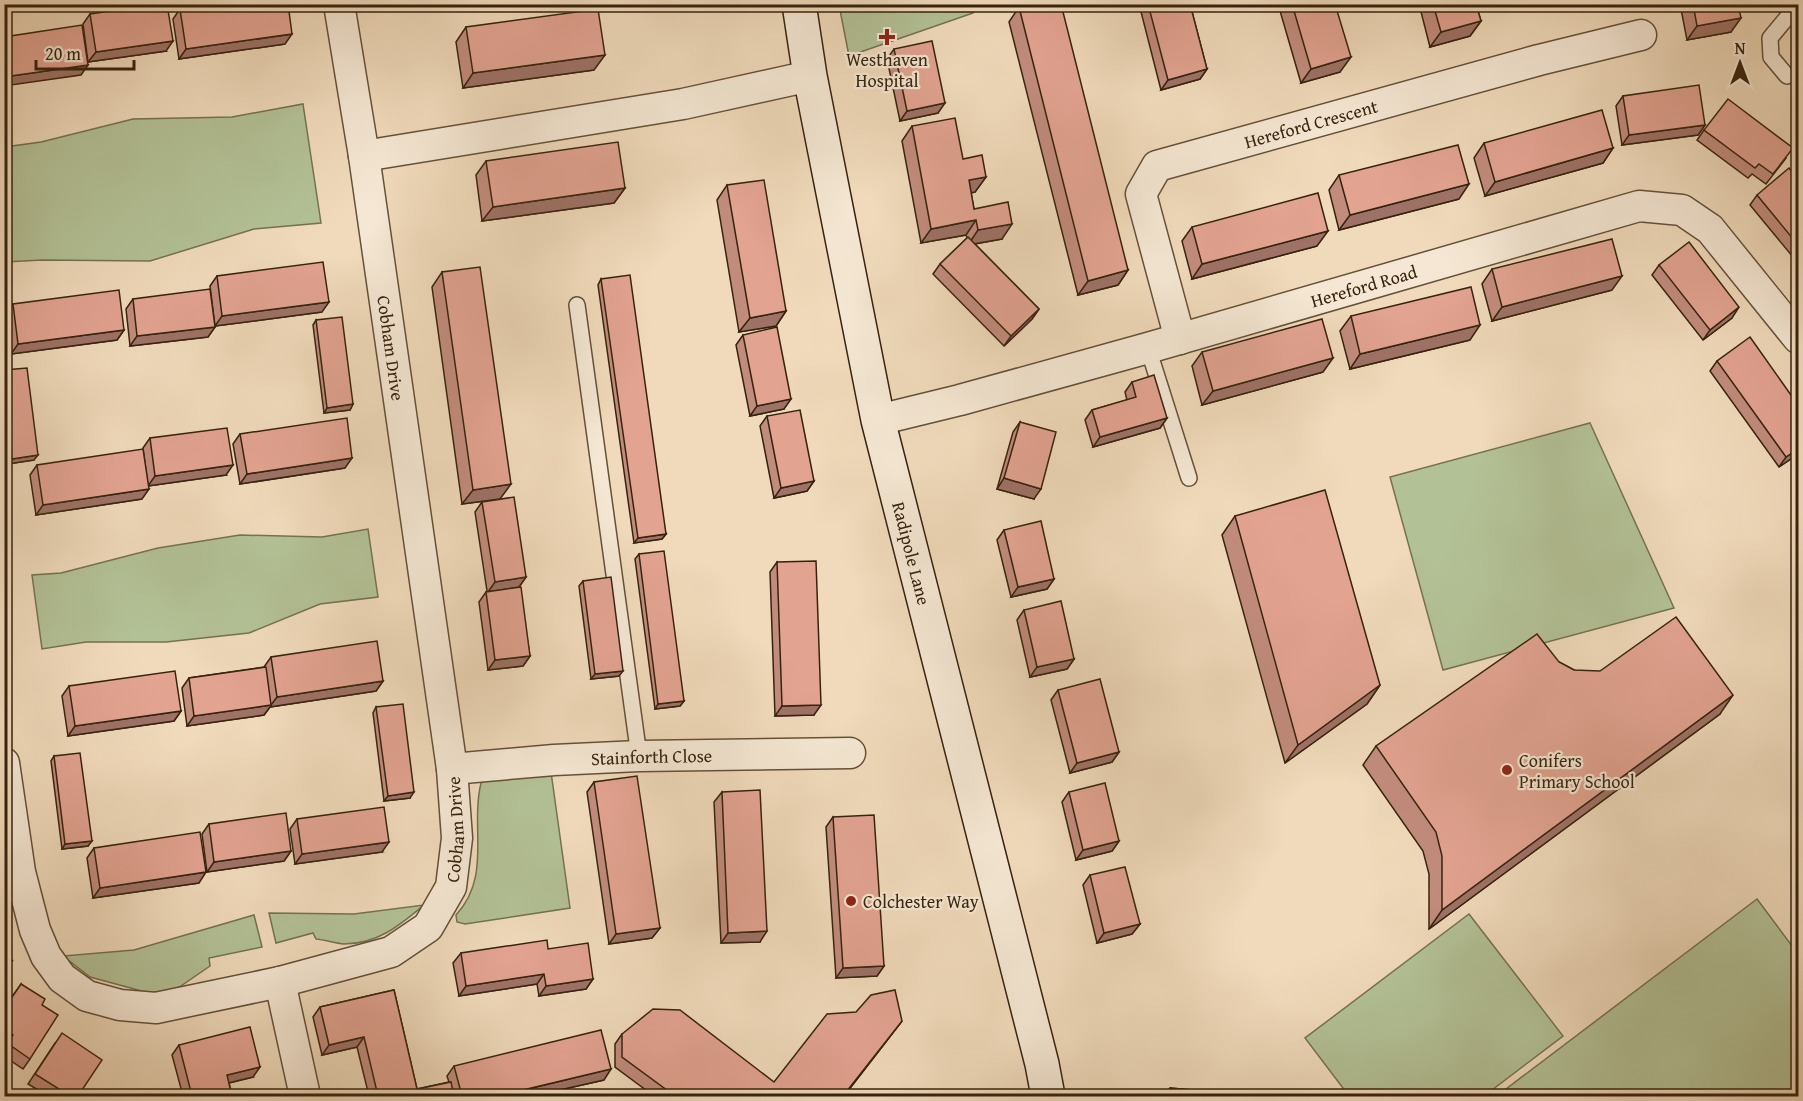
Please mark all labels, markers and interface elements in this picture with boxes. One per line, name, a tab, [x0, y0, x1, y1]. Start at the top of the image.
marker: Westhaven Hospital	[878, 28, 896, 46]
scale bar	[36, 33, 134, 71]
north arrow	[1710, 33, 1770, 93]
text: N	[1735, 36, 1746, 60]
text: 20 m	[45, 40, 81, 67]
place label: Westhaven Hospital	[846, 46, 928, 94]
street label: Hereford Crescent	[1241, 92, 1381, 155]
street label: Hereford Road	[1307, 257, 1420, 314]
street label: Cobham Drive	[370, 294, 412, 402]
street label: Radipole Lane	[886, 499, 938, 608]
street label: Stainforth Close	[590, 741, 712, 772]
place label: Conifers Primary School	[1519, 747, 1635, 795]
marker: Conifers Primary School	[1500, 763, 1514, 777]
street label: Cobham Drive	[438, 776, 471, 884]
place label: Colchester Way	[863, 888, 979, 915]
marker: Colchester Way	[844, 894, 858, 908]

